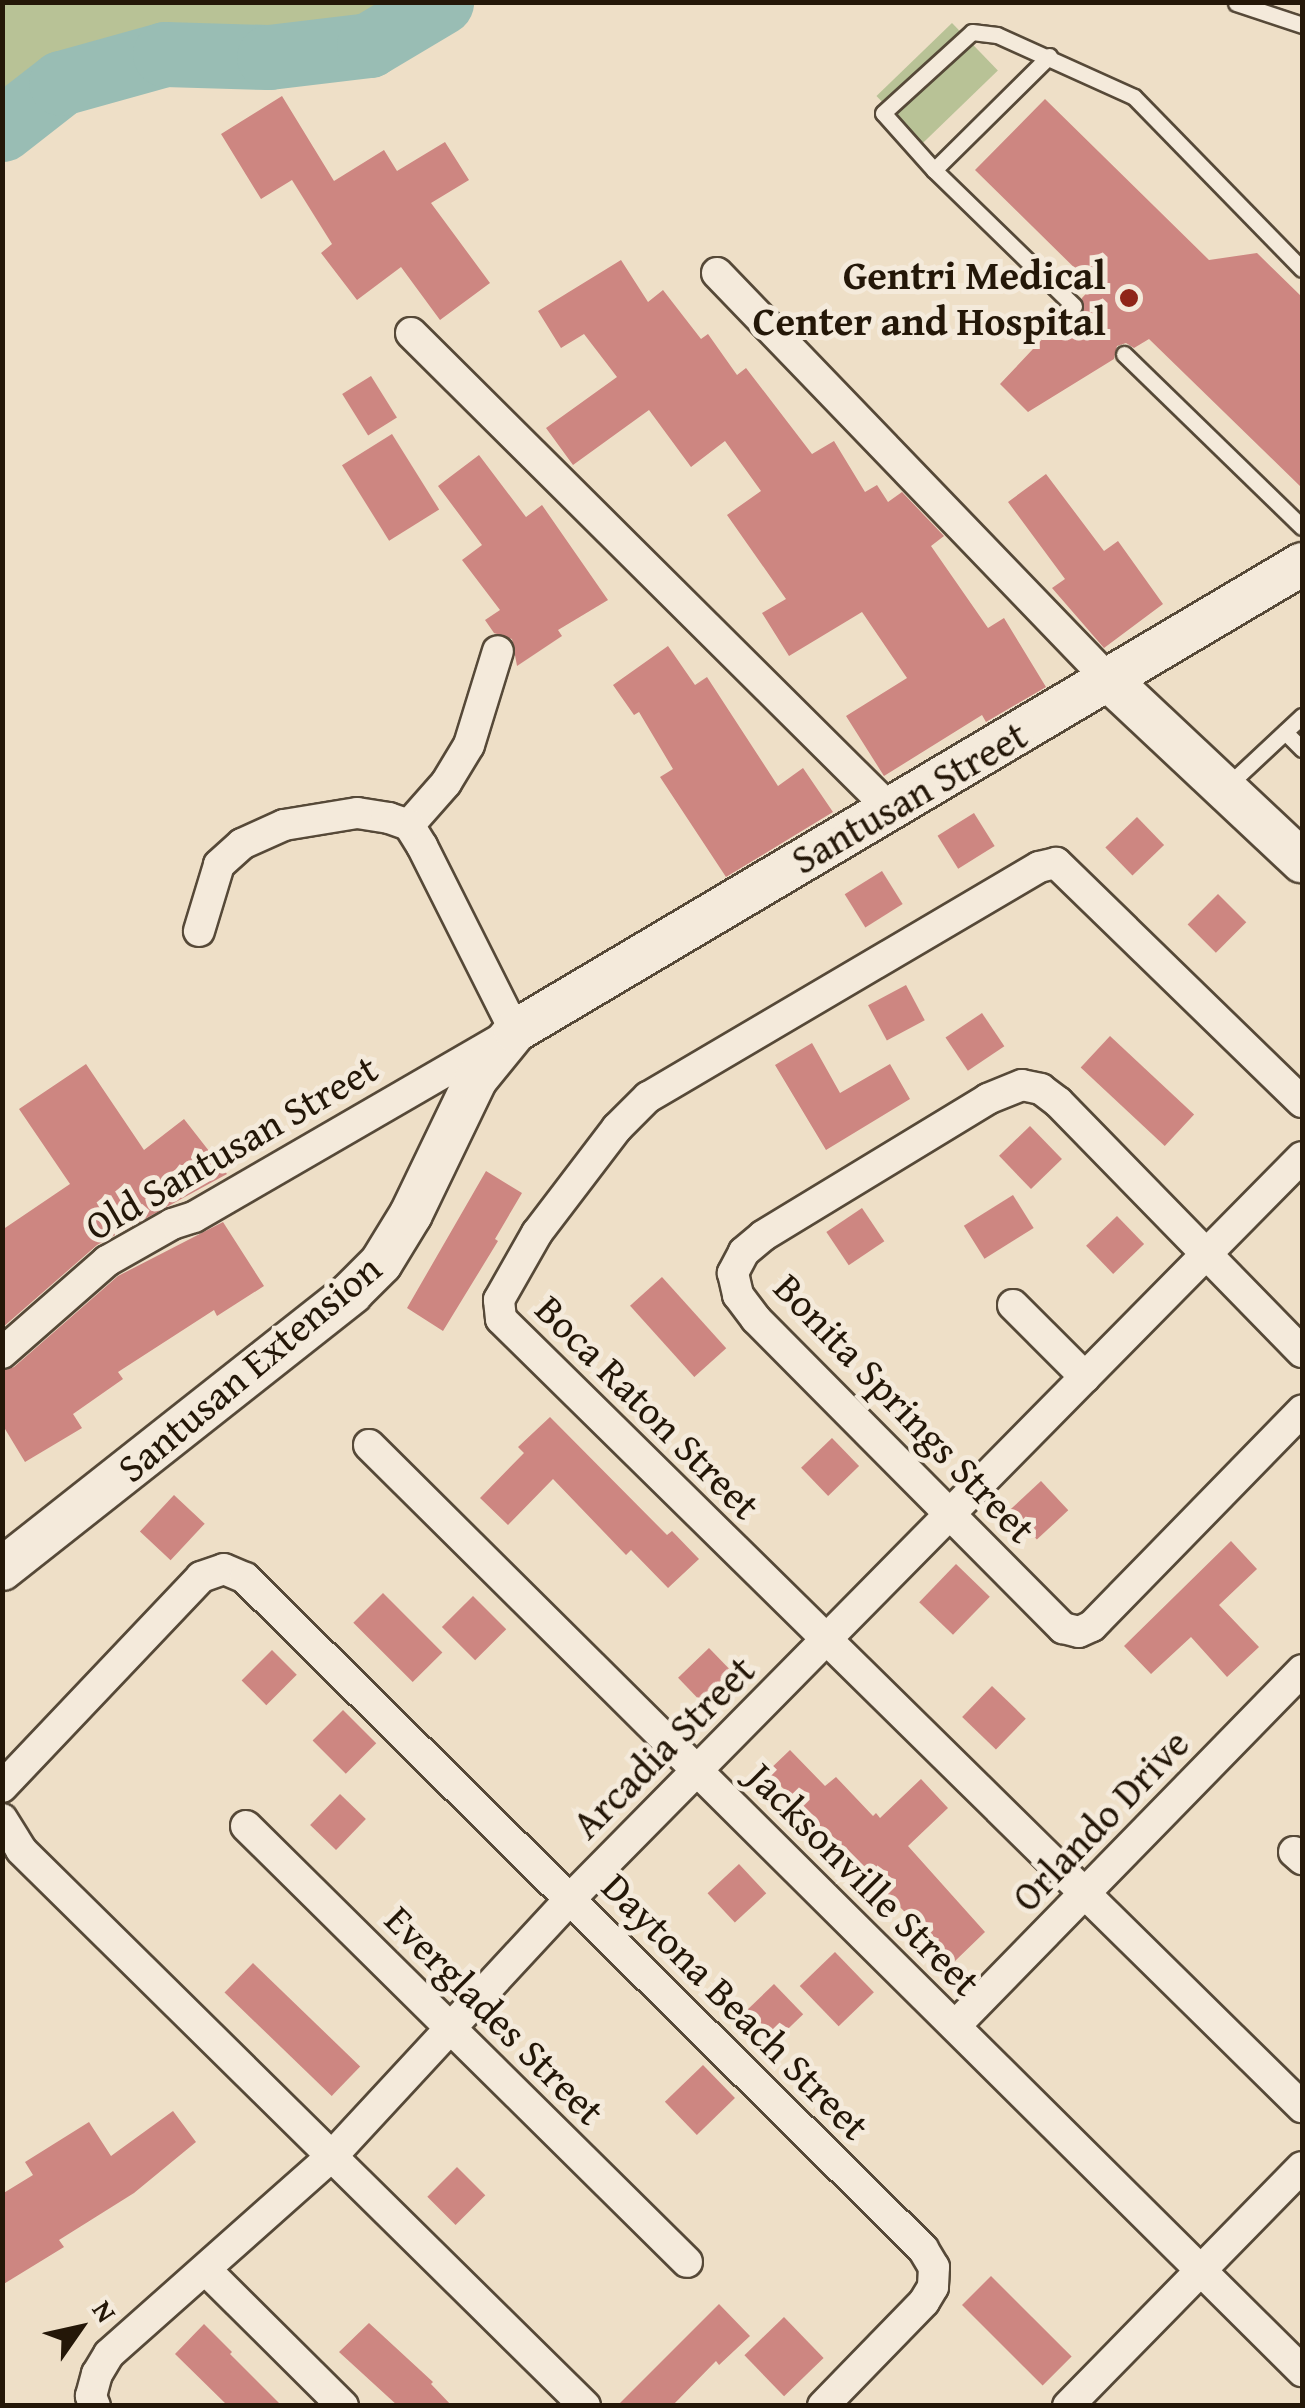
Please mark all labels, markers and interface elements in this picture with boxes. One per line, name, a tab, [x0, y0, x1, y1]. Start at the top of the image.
place label: Gentri Medical Center and Hospital	[753, 251, 1106, 345]
marker: Gentri Medical Center and Hospital	[1116, 285, 1142, 311]
street label: Santusan Street	[783, 710, 1035, 884]
street label: Old Santusan Street	[76, 1044, 386, 1250]
street label: Santusan Extension	[108, 1244, 390, 1492]
street label: Bonita Springs Street	[764, 1263, 1046, 1553]
street label: Boca Raton Street	[526, 1285, 770, 1529]
street label: Arcadia Street	[562, 1646, 764, 1848]
street label: Orlando Drive	[1002, 1719, 1198, 1921]
street label: Jacksonville Street	[737, 1752, 991, 2006]
street label: Daytona Beach Street	[593, 1863, 879, 2149]
street label: Everglades Street	[375, 1895, 615, 2135]
north arrow	[30, 2278, 130, 2378]
text: N	[83, 2292, 128, 2330]

